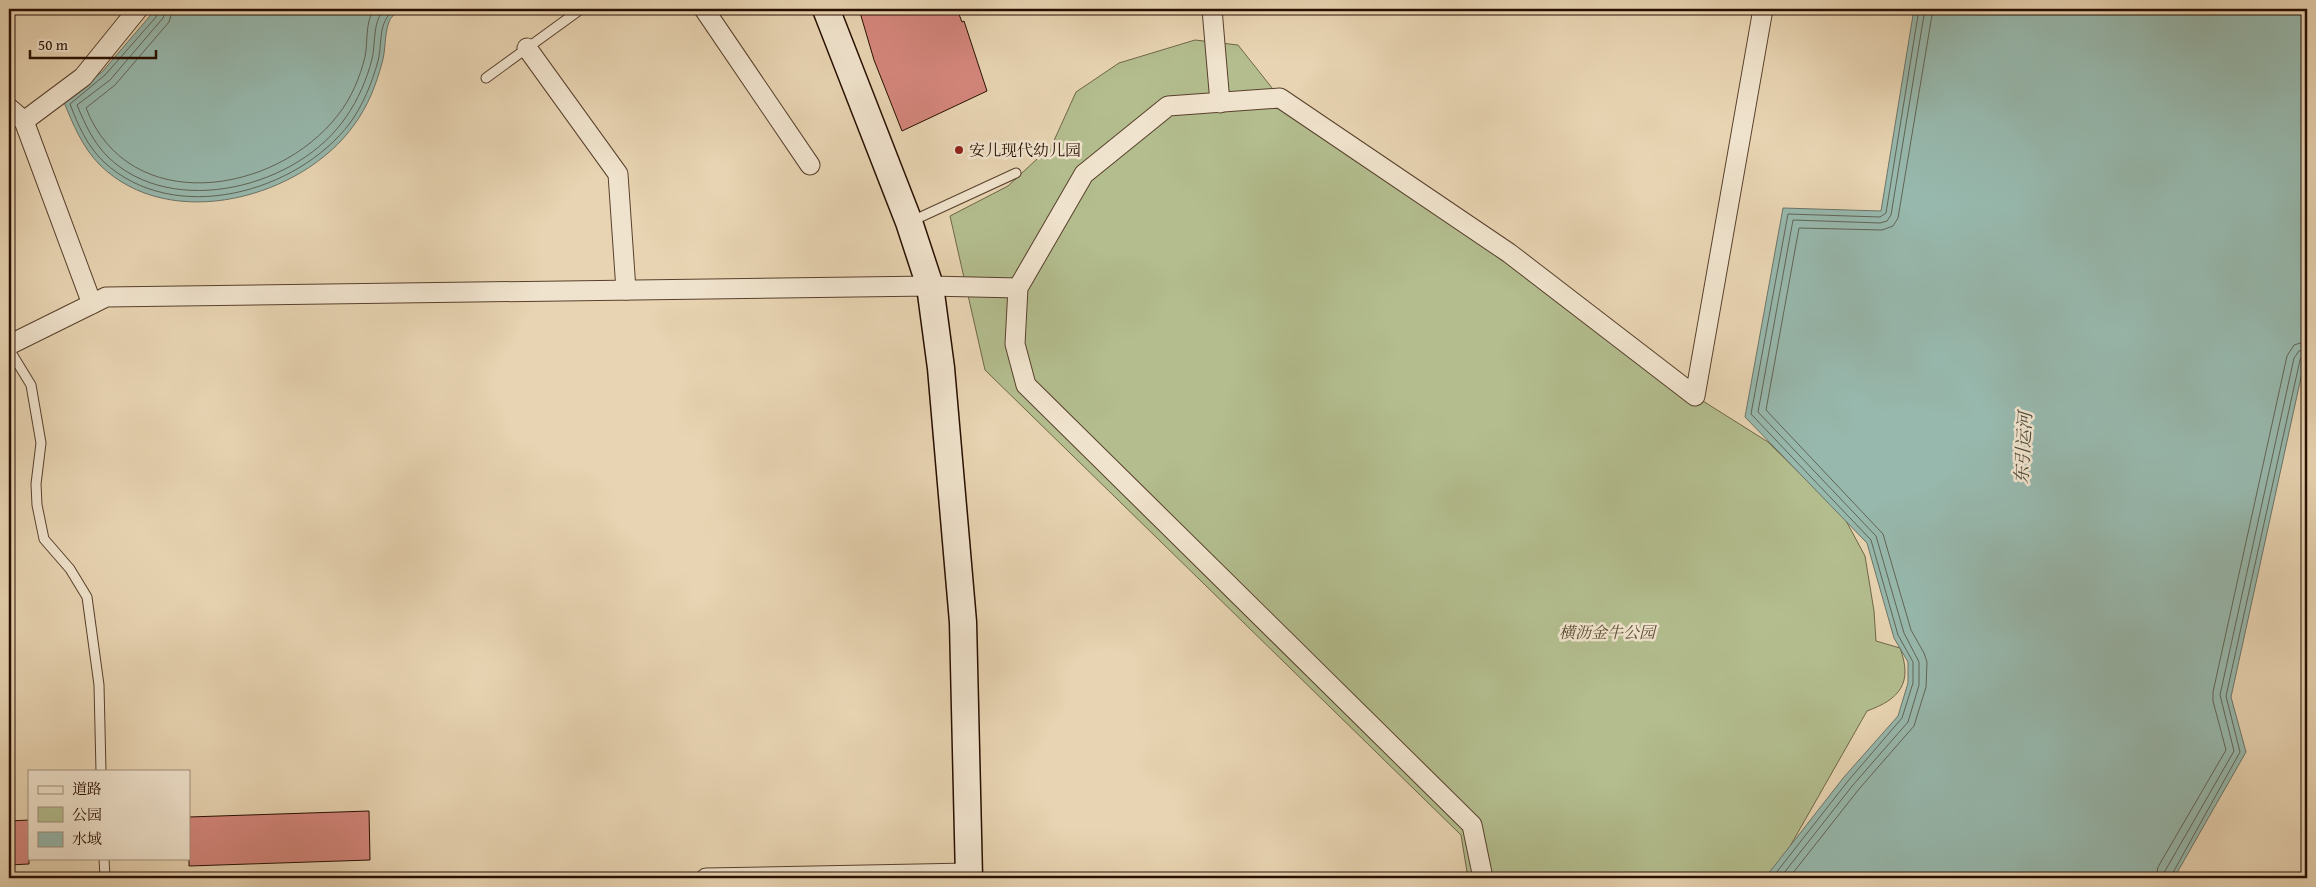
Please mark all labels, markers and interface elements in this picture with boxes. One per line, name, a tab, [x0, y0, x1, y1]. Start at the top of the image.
scale bar	[30, 28, 156, 60]
text: 50 m	[38, 34, 69, 55]
place label: 安儿现代幼儿园	[969, 138, 1081, 162]
marker: 安儿现代幼儿园	[953, 144, 965, 156]
water label: 东引运河	[2008, 408, 2039, 485]
park label: 横沥金牛公园	[1559, 620, 1658, 644]
legend	[28, 770, 190, 860]
text: 道路	[72, 778, 102, 799]
text: 公园	[72, 804, 102, 825]
text: 水域	[72, 828, 102, 849]

